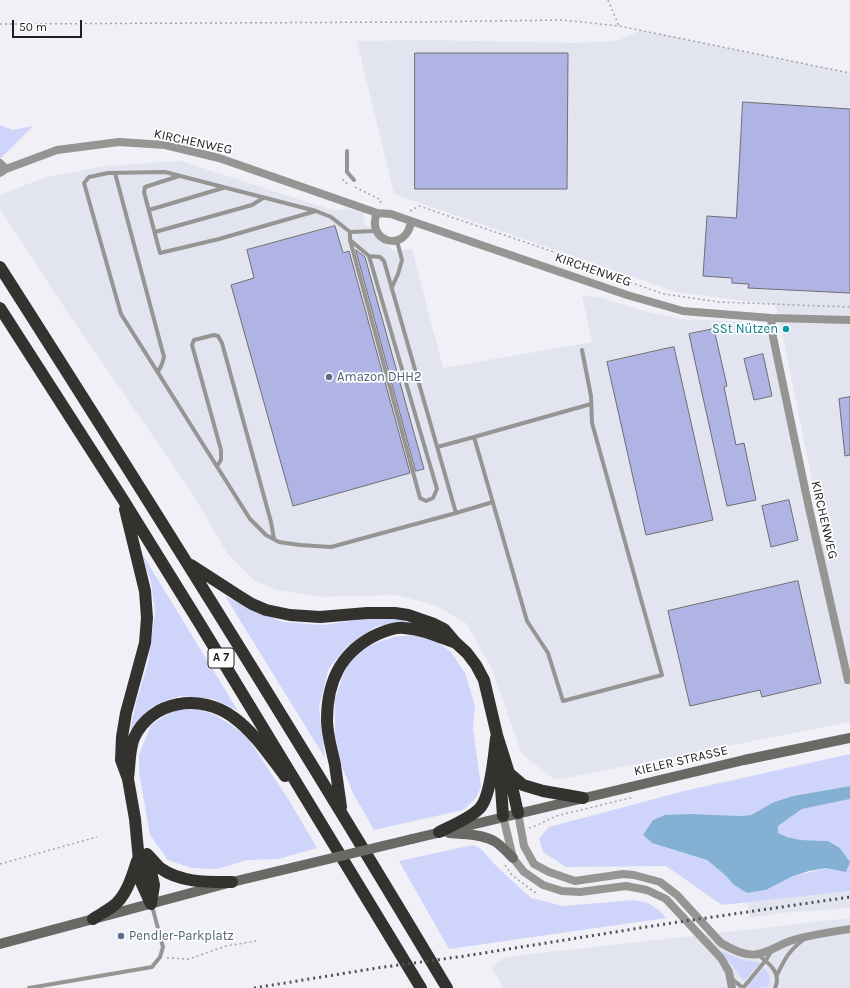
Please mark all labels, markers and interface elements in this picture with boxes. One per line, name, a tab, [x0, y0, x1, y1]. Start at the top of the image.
scale bar	[14, 12, 84, 38]
text: 50 m	[19, 20, 47, 34]
street label: KIRCHENWEG	[152, 126, 234, 158]
street label: KIRCHENWEG	[553, 250, 633, 290]
place label: SSt Nützen	[712, 321, 778, 337]
marker: SSt Nützen	[781, 324, 791, 334]
place label: Amazon DHH2	[337, 369, 421, 385]
marker: Amazon DHH2	[324, 372, 334, 382]
street label: KIRCHENWEG	[807, 479, 841, 561]
road number: A 7	[208, 648, 234, 668]
street label: KIELER STRASSE	[632, 743, 730, 779]
place label: Pendler-Parkplatz	[129, 928, 234, 944]
marker: Pendler-Parkplatz	[116, 931, 126, 941]

